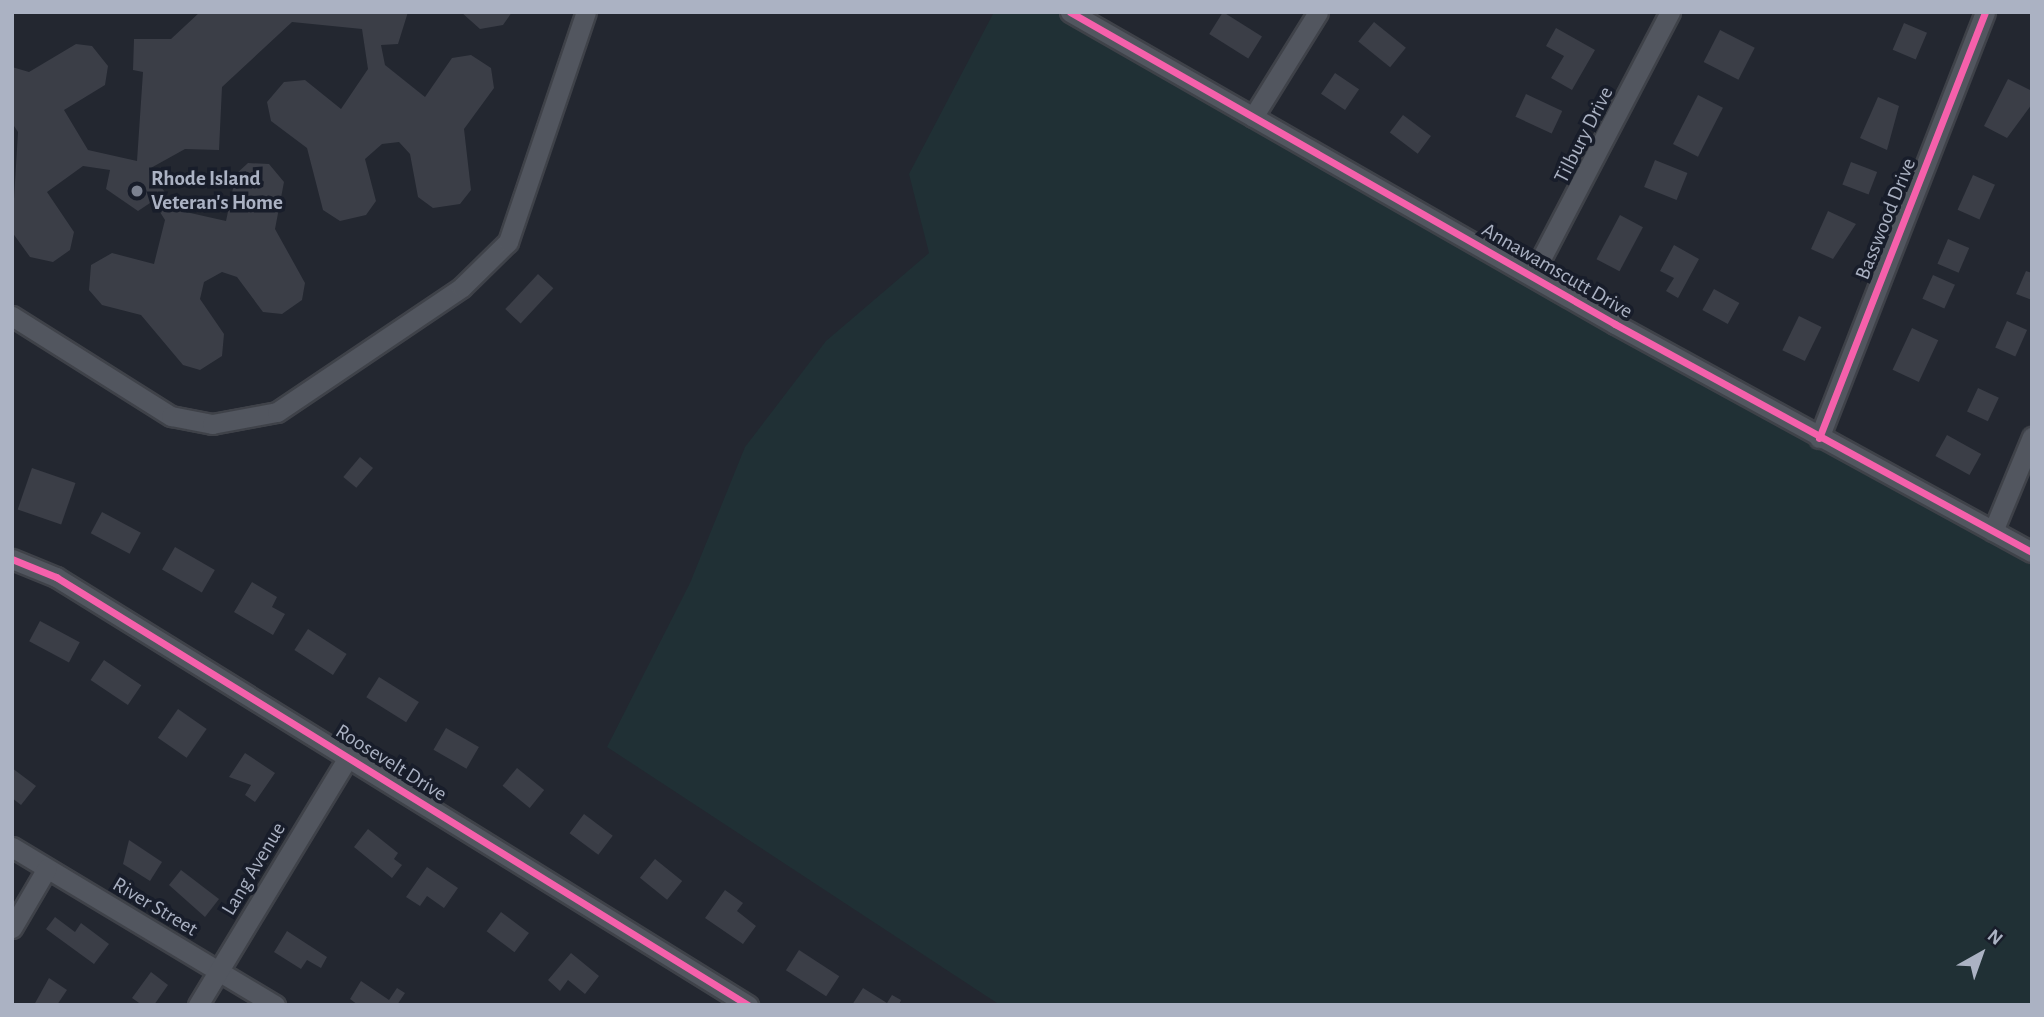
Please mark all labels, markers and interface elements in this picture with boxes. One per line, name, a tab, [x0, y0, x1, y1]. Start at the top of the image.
street label: Tilbury Drive	[1549, 83, 1619, 187]
street label: Basswood Drive	[1850, 154, 1922, 284]
place label: Rhode Island Veteran's Home	[151, 166, 283, 216]
marker: Rhode Island Veteran's Home	[129, 183, 145, 199]
street label: Annawamscutt Drive	[1477, 218, 1637, 324]
street label: Roosevelt Drive	[331, 719, 451, 807]
street label: Lang Avenue	[216, 818, 292, 920]
street label: River Street	[108, 872, 202, 942]
north arrow	[1946, 919, 2016, 989]
text: N	[1984, 926, 2006, 949]

